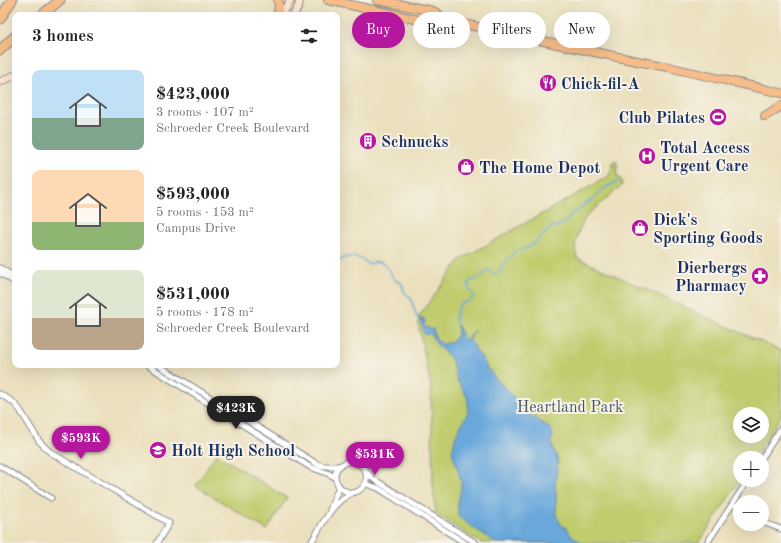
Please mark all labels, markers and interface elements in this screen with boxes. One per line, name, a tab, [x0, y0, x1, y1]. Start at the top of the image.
chip: Buy	[352, 12, 405, 48]
chip: Rent	[413, 12, 470, 48]
chip: Filters	[478, 12, 546, 48]
chip: New	[554, 12, 610, 48]
icon: filters	[298, 25, 320, 47]
text: 3 homes	[32, 28, 94, 45]
restaurant icon: Chick-fil-A	[538, 73, 558, 93]
place label: Chick-fil-A	[561, 77, 640, 93]
icon: home	[64, 86, 112, 134]
text: $423,000	[156, 86, 230, 103]
text: 3 rooms · 107 m²	[156, 106, 254, 119]
sports icon: Club Pilates	[708, 107, 728, 127]
place label: Club Pilates	[619, 111, 705, 127]
text: Schroeder Creek Boulevard	[156, 122, 310, 135]
building icon: Schnucks	[358, 131, 378, 151]
place label: Schnucks	[381, 135, 449, 151]
place label: Total Access Urgent Care	[660, 141, 750, 175]
hospital icon: Total Access Urgent Care	[637, 146, 657, 166]
shop icon: The Home Depot	[456, 157, 476, 177]
place label: The Home Depot	[479, 161, 600, 177]
icon: home	[64, 186, 112, 234]
text: $593,000	[156, 186, 230, 203]
text: 5 rooms · 153 m²	[156, 206, 254, 219]
place label: Dick's Sporting Goods	[653, 213, 763, 247]
shop icon: Dick's Sporting Goods	[630, 218, 650, 238]
text: Campus Drive	[156, 222, 236, 235]
place label: Dierbergs Pharmacy	[675, 261, 747, 295]
pharmacy icon: Dierbergs Pharmacy	[750, 266, 770, 286]
icon: home	[64, 286, 112, 334]
text: $531,000	[156, 286, 230, 303]
text: 5 rooms · 178 m²	[156, 306, 254, 319]
text: Schroeder Creek Boulevard	[156, 322, 310, 335]
pin: $423K	[208, 396, 264, 430]
park label: Heartland Park	[517, 400, 623, 416]
text: $423K	[216, 402, 256, 415]
map controls	[733, 407, 769, 531]
button: layers	[733, 407, 769, 443]
pin: $593K	[53, 426, 109, 460]
text: $593K	[61, 432, 101, 445]
school or university icon: Holt High School	[148, 440, 168, 460]
pin: $531K	[347, 442, 403, 476]
place label: Holt High School	[171, 444, 295, 460]
text: $531K	[355, 448, 395, 461]
button: +	[733, 451, 769, 487]
button: −	[733, 495, 769, 531]

